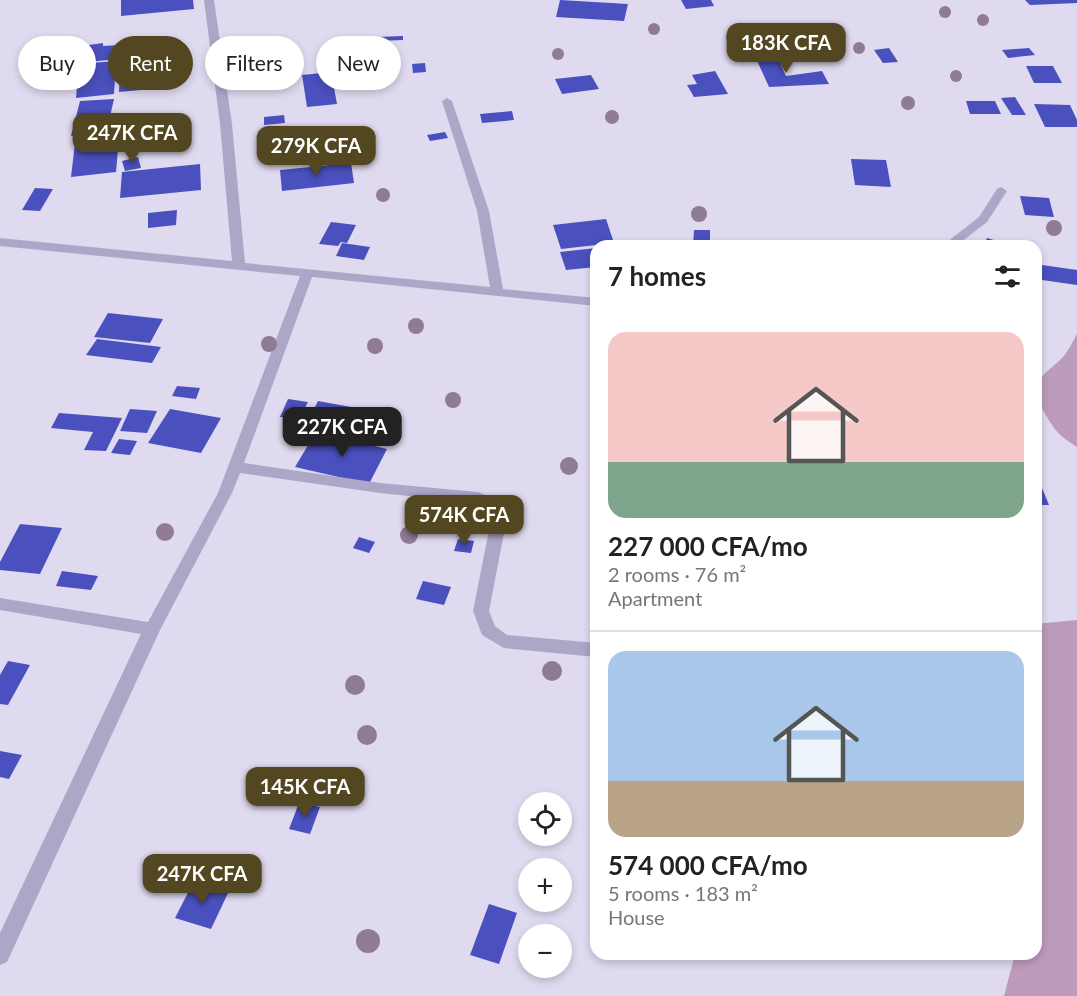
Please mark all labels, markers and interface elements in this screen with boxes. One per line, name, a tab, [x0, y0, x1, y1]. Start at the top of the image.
pin: 183K CFA	[724, 23, 848, 74]
text: 183K CFA	[741, 30, 831, 54]
chip: Buy	[18, 36, 96, 90]
chip: Rent	[108, 36, 193, 90]
chip: Filters	[205, 36, 304, 90]
chip: New	[316, 36, 401, 90]
pin: 247K CFA	[70, 113, 194, 164]
text: 247K CFA	[87, 120, 177, 144]
pin: 279K CFA	[254, 126, 378, 177]
text: 279K CFA	[271, 133, 361, 157]
text: 7 homes	[608, 260, 706, 292]
icon: filters	[991, 260, 1024, 293]
icon: home	[762, 371, 870, 479]
pin: 227K CFA	[280, 407, 404, 458]
text: 227K CFA	[297, 414, 387, 438]
pin: 574K CFA	[402, 495, 526, 546]
text: 574K CFA	[419, 502, 509, 526]
text: 227 000 CFA/mo	[608, 530, 808, 562]
text: 2 rooms · 76 m²	[608, 562, 746, 586]
text: Apartment	[608, 586, 702, 610]
icon: home	[762, 690, 870, 798]
pin: 145K CFA	[243, 767, 367, 818]
text: 145K CFA	[260, 774, 350, 798]
map controls	[518, 792, 572, 978]
button: locate	[518, 792, 572, 846]
text: 574 000 CFA/mo	[608, 849, 808, 881]
pin: 247K CFA	[140, 854, 264, 905]
button: +	[518, 858, 572, 912]
text: 247K CFA	[157, 861, 247, 885]
text: 5 rooms · 183 m²	[608, 881, 758, 905]
text: House	[608, 905, 665, 929]
button: −	[518, 924, 572, 978]

